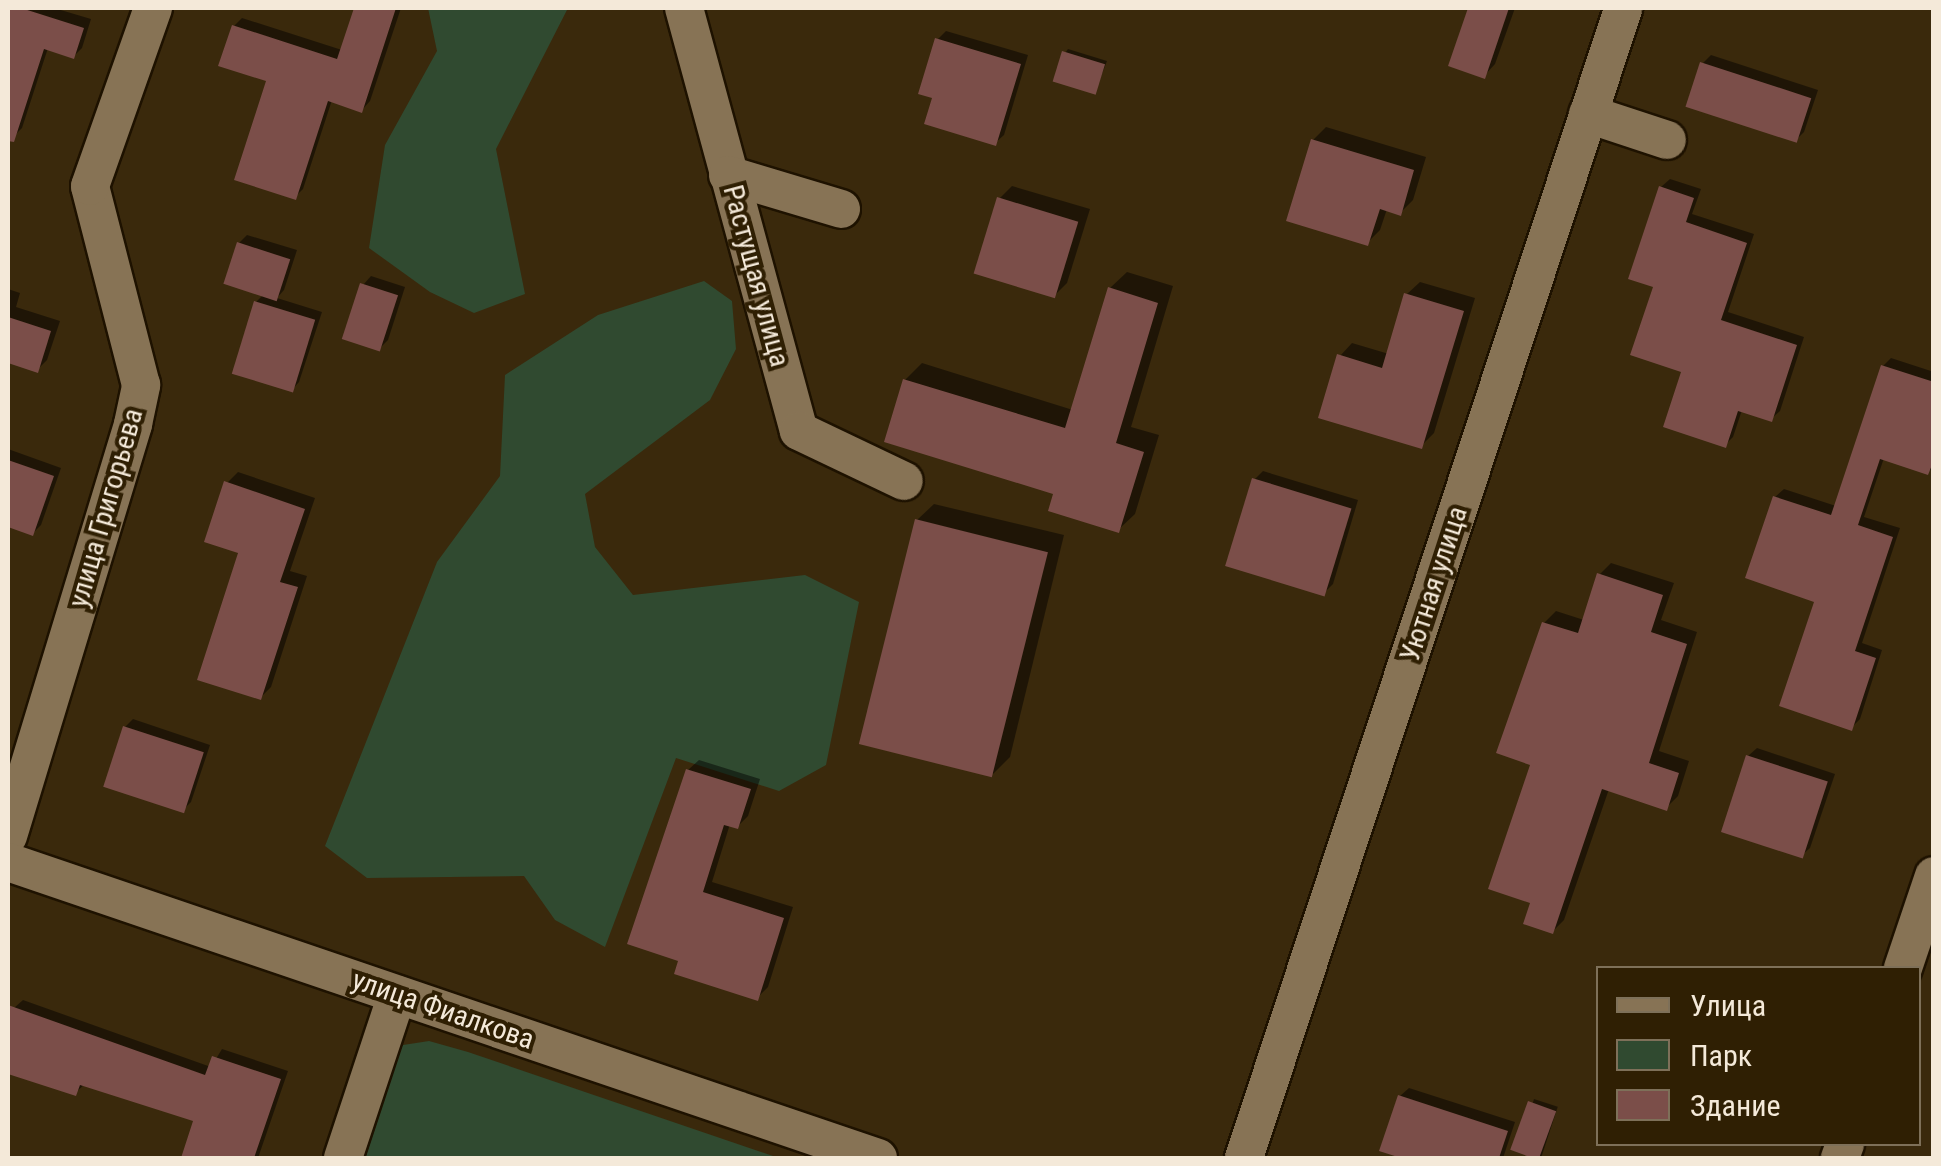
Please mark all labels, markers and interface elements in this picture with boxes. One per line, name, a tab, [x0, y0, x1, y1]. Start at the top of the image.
street label: Растущая улица	[716, 181, 796, 371]
street label: улица Григорьева	[62, 405, 150, 611]
street label: Уютная улица	[1393, 502, 1475, 666]
street label: улица Фиалкова	[348, 963, 538, 1057]
legend	[1596, 966, 1921, 1146]
text: Улица	[1690, 988, 1766, 1023]
text: Парк	[1690, 1038, 1752, 1073]
text: Здание	[1690, 1088, 1781, 1123]

